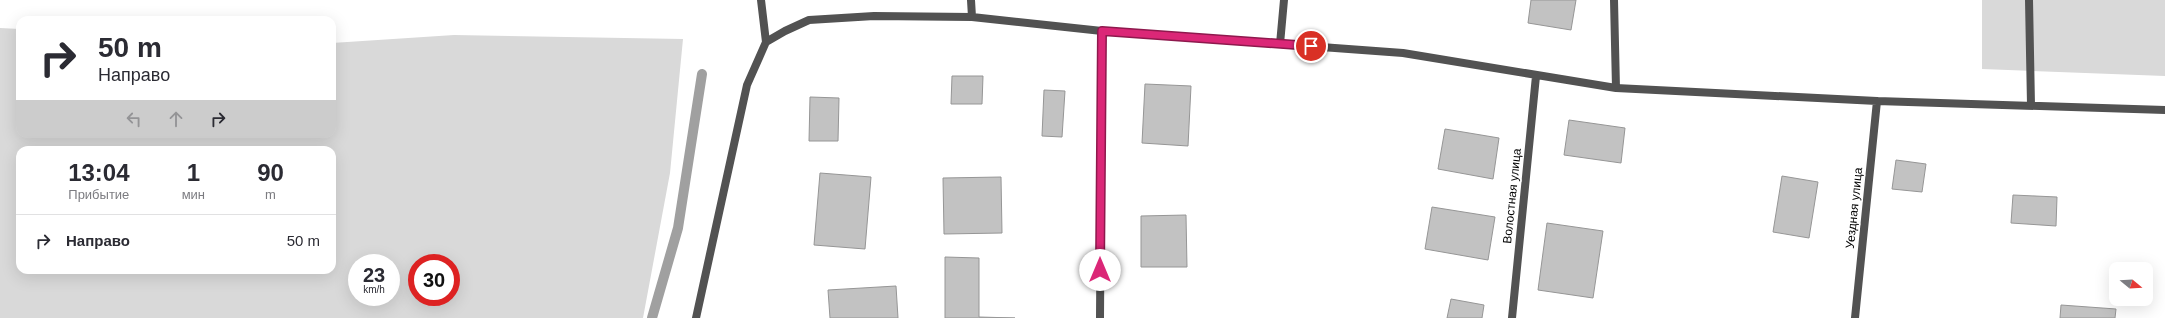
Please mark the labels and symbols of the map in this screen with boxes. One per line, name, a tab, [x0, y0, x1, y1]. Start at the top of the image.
pin	[1294, 29, 1328, 63]
street label: Волостная улица	[1500, 147, 1524, 244]
street label: Уездная улица	[1843, 166, 1865, 249]
position arrow	[1079, 249, 1121, 291]
speed limit sign: 30	[408, 254, 460, 306]
north arrow	[2109, 262, 2153, 306]

